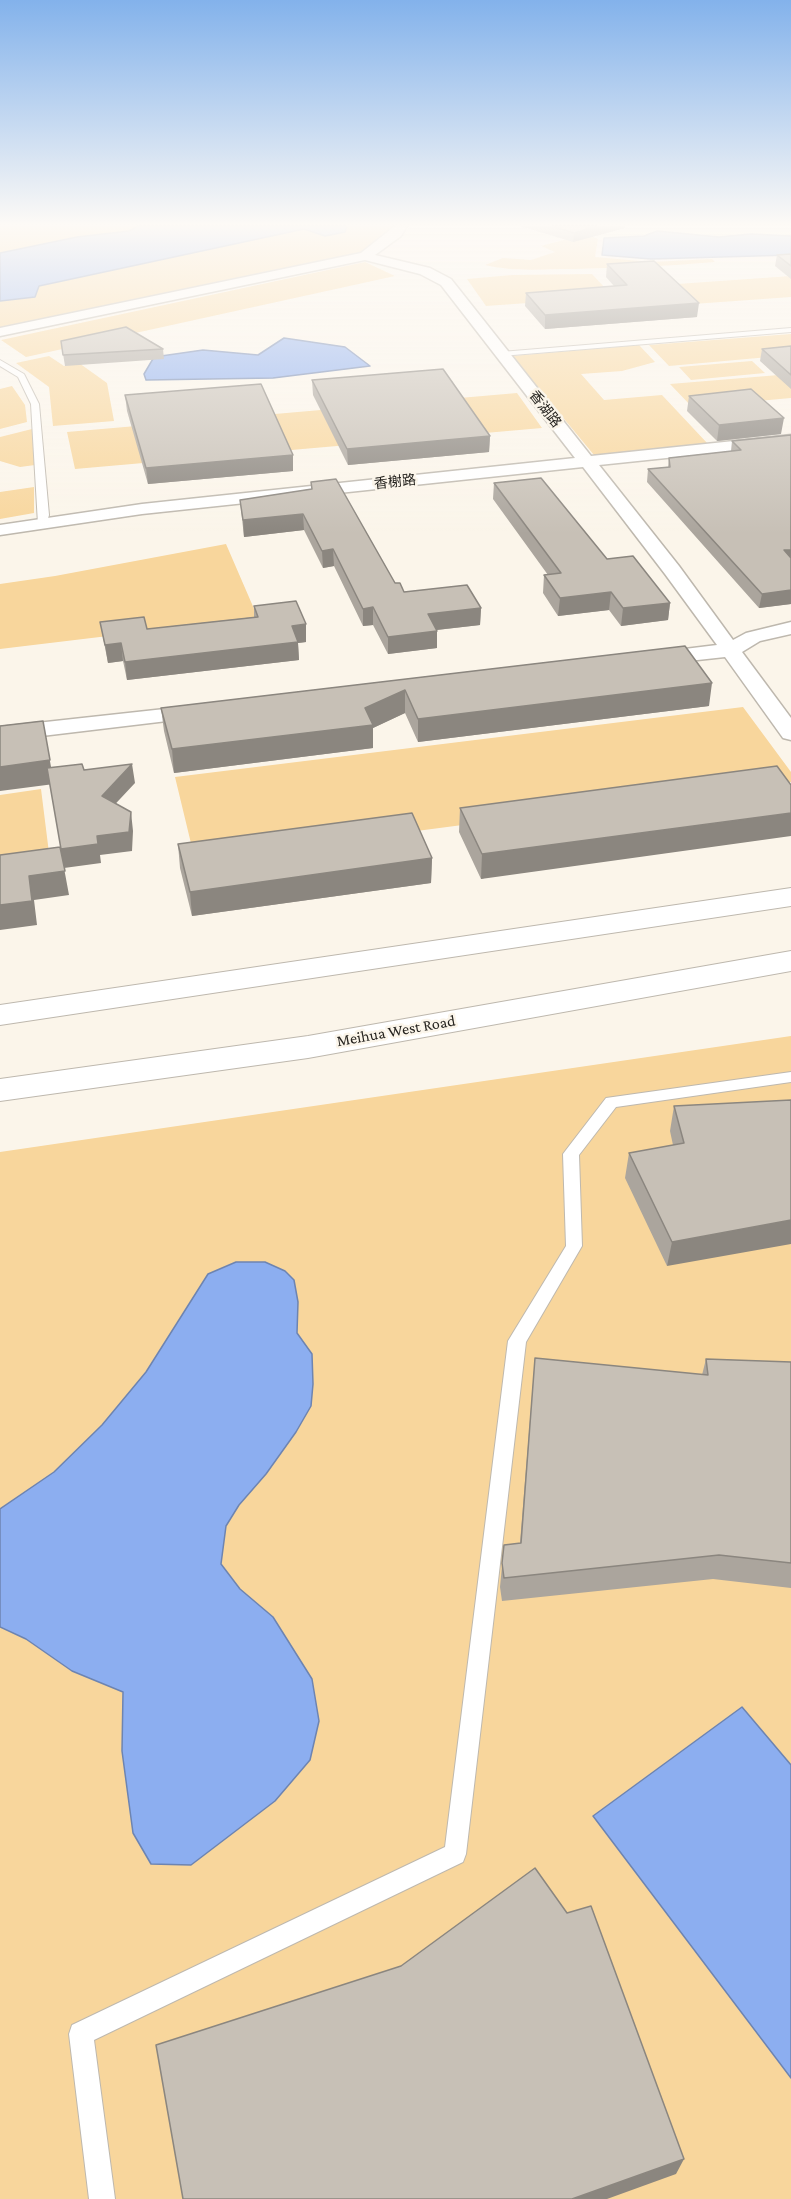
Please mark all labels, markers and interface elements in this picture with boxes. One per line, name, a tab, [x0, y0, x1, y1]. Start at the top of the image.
street label: 香湖路	[525, 387, 565, 431]
street label: 香榭路	[373, 471, 417, 493]
street label: Meihua West Road	[335, 1011, 457, 1051]

